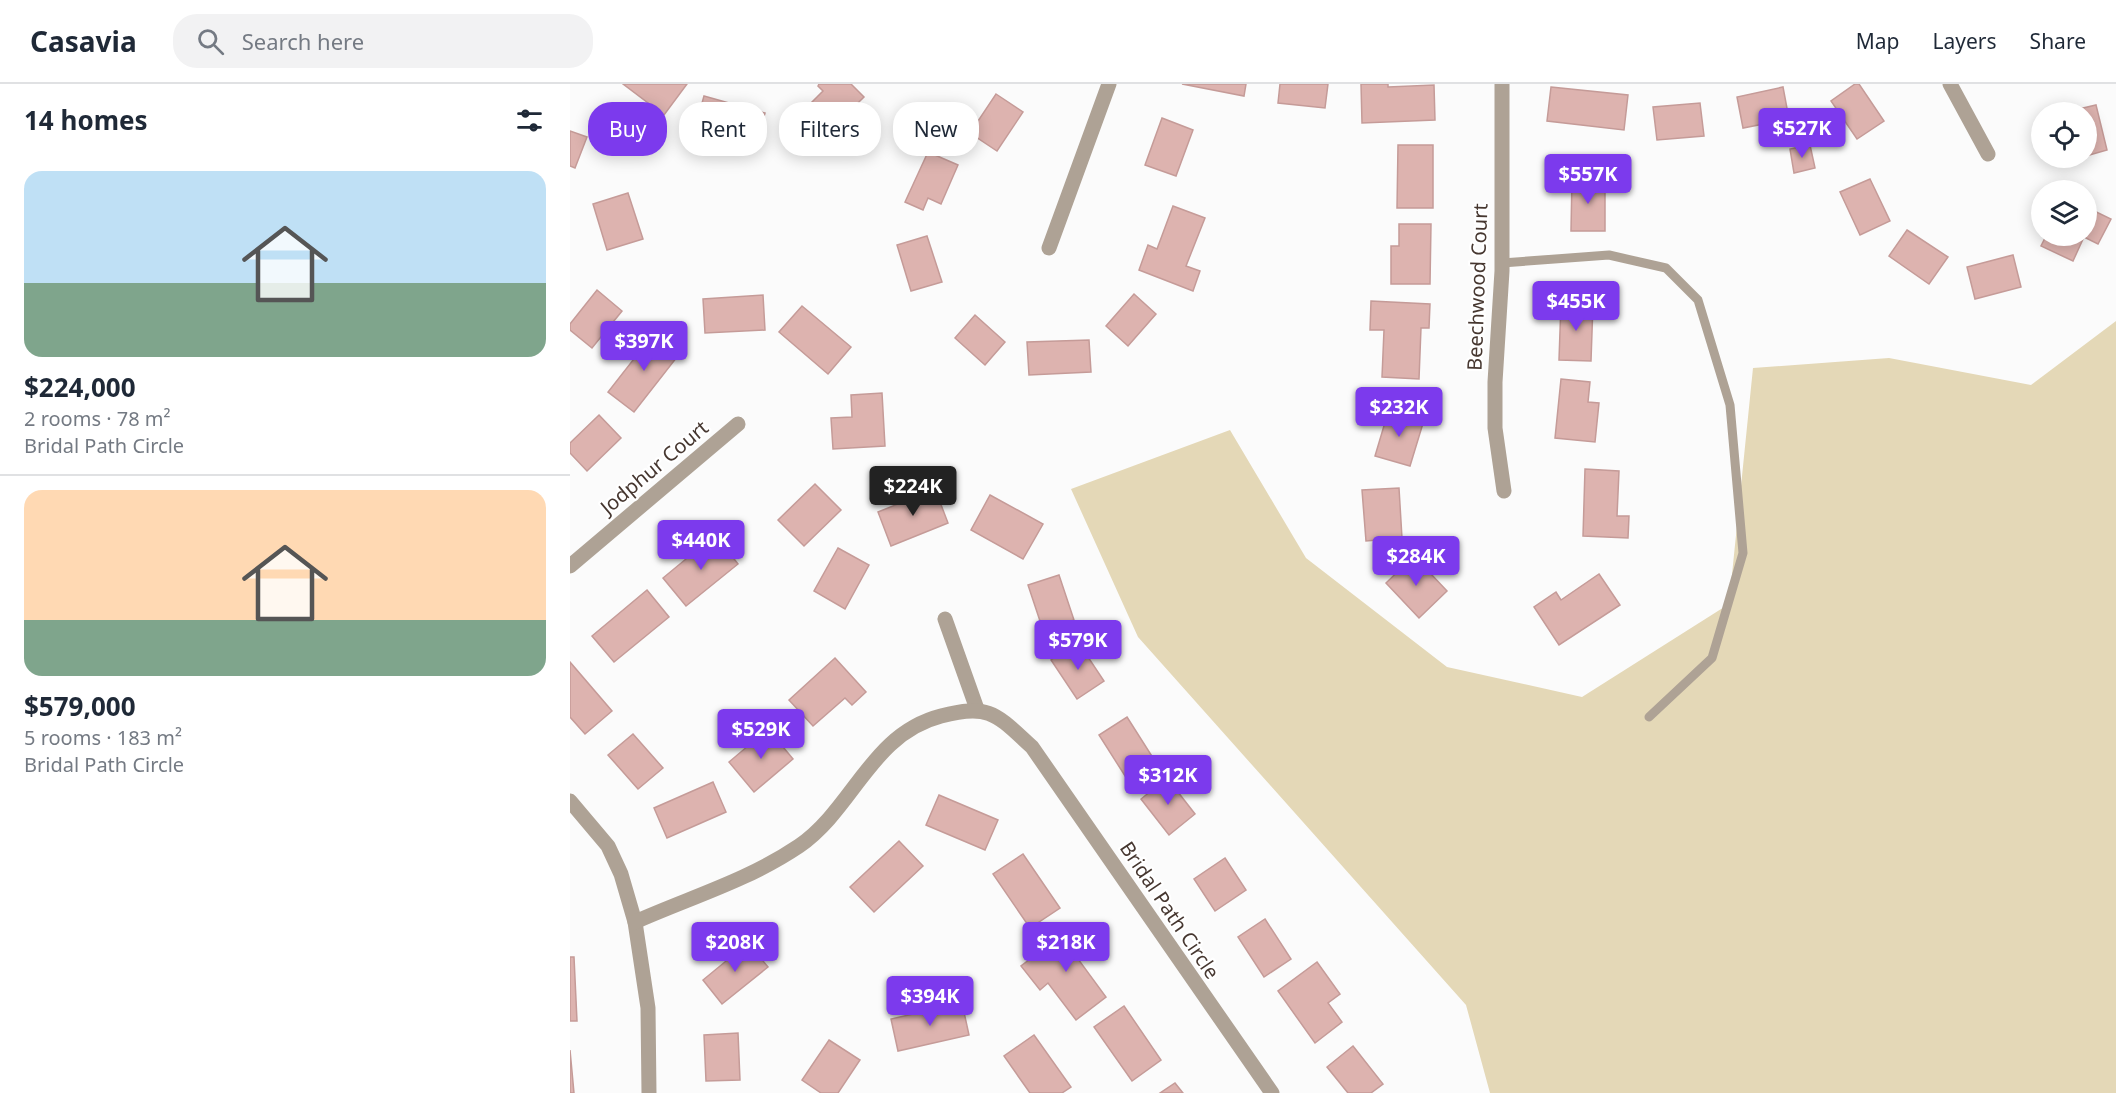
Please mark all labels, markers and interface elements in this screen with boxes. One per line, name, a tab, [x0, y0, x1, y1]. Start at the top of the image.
search box	[173, 14, 593, 68]
text: Casavia	[30, 22, 137, 60]
icon: search	[194, 25, 227, 58]
text: Search here	[242, 26, 364, 56]
text: Map	[1856, 27, 1900, 55]
text: Layers	[1933, 27, 1997, 55]
text: Share	[2030, 27, 2086, 55]
text: 14 homes	[24, 102, 148, 138]
chip: Buy	[588, 102, 667, 156]
chip: Rent	[679, 102, 767, 156]
chip: Filters	[779, 102, 881, 156]
chip: New	[893, 102, 979, 156]
map controls	[2031, 102, 2097, 246]
button: locate	[2031, 102, 2097, 168]
icon: filters	[513, 104, 546, 137]
pin: $527K	[1760, 108, 1844, 159]
text: $527K	[1772, 114, 1832, 141]
pin: $557K	[1546, 154, 1630, 205]
text: $557K	[1558, 160, 1618, 187]
button: layers	[2031, 180, 2097, 246]
street label: Beechwood Court	[1461, 203, 1493, 371]
icon: home	[231, 210, 339, 318]
pin: $455K	[1534, 281, 1618, 332]
text: $455K	[1546, 287, 1606, 314]
pin: $397K	[602, 321, 686, 372]
text: $397K	[614, 327, 674, 354]
text: $224,000	[24, 369, 136, 405]
pin: $232K	[1357, 387, 1441, 438]
text: $232K	[1369, 393, 1429, 420]
text: 2 rooms · 78 m²	[24, 405, 171, 432]
street label: Jodphur Court	[593, 414, 714, 521]
text: Bridal Path Circle	[24, 432, 184, 459]
pin: $224K	[871, 466, 955, 517]
text: $224K	[883, 472, 943, 499]
pin: $440K	[659, 520, 743, 571]
text: $440K	[671, 526, 731, 553]
icon: home	[231, 529, 339, 637]
pin: $284K	[1374, 536, 1458, 587]
text: $284K	[1386, 542, 1446, 569]
pin: $579K	[1036, 620, 1120, 671]
text: $579K	[1048, 626, 1108, 653]
text: $579,000	[24, 688, 136, 724]
pin: $529K	[719, 709, 803, 760]
text: $529K	[731, 715, 791, 742]
text: 5 rooms · 183 m²	[24, 724, 182, 751]
text: Bridal Path Circle	[24, 751, 184, 778]
pin: $312K	[1126, 755, 1210, 806]
text: $312K	[1138, 761, 1198, 788]
street label: Bridal Path Circle	[1114, 836, 1226, 984]
pin: $208K	[693, 922, 777, 973]
pin: $218K	[1024, 922, 1108, 973]
text: $208K	[705, 928, 765, 955]
text: $218K	[1036, 928, 1096, 955]
pin: $394K	[888, 976, 972, 1027]
text: $394K	[900, 982, 960, 1009]

